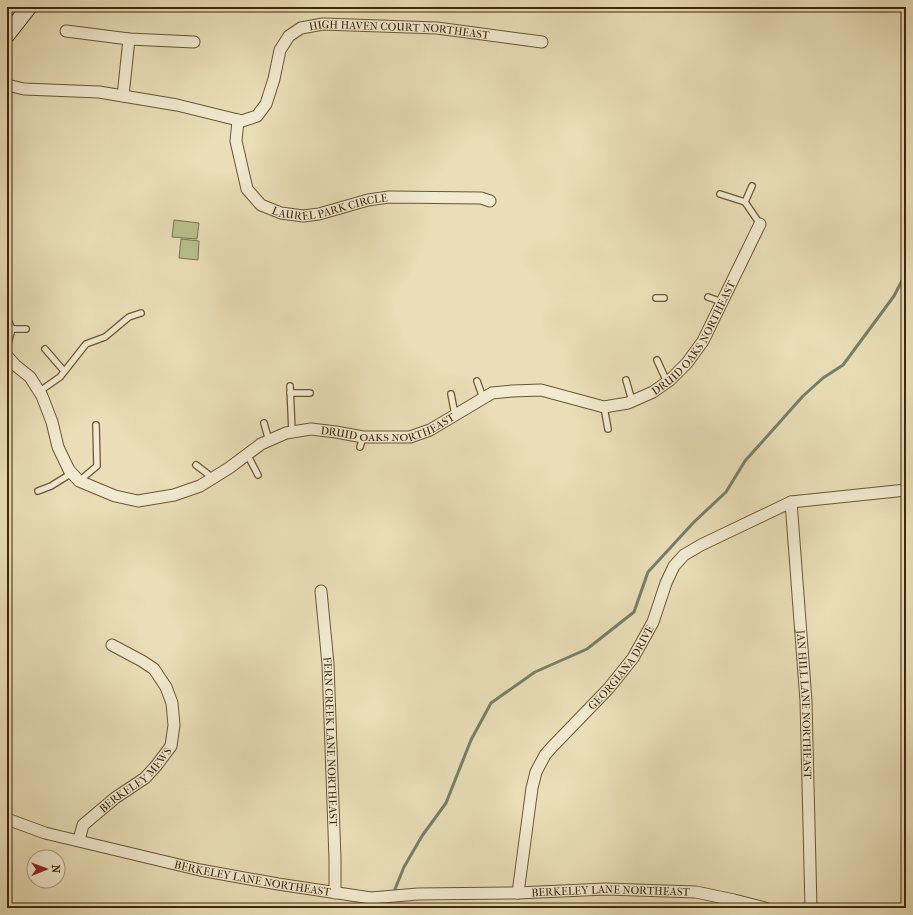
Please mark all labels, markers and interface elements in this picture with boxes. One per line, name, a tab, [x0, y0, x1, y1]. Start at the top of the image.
street label: HIGH HAVEN COURT NORTHEAST	[308, 17, 491, 42]
street label: LAUREL PARK CIRCLE	[270, 191, 388, 223]
street label: DRUID OAKS NORTHEAST	[649, 278, 738, 398]
street label: DRUID OAKS NORTHEAST	[320, 410, 457, 444]
street label: GEORGIANA DRIVE	[585, 623, 656, 712]
street label: JAN HILL LANE NORTHEAST	[794, 628, 814, 780]
street label: FERN CREEK LANE NORTHEAST	[321, 656, 340, 827]
street label: BERKELEY MEWS	[96, 744, 174, 815]
north arrow	[26, 849, 66, 889]
street label: BERKELEY LANE NORTHEAST	[173, 858, 332, 898]
text: N	[49, 865, 62, 874]
street label: BERKELEY LANE NORTHEAST	[531, 882, 691, 899]

